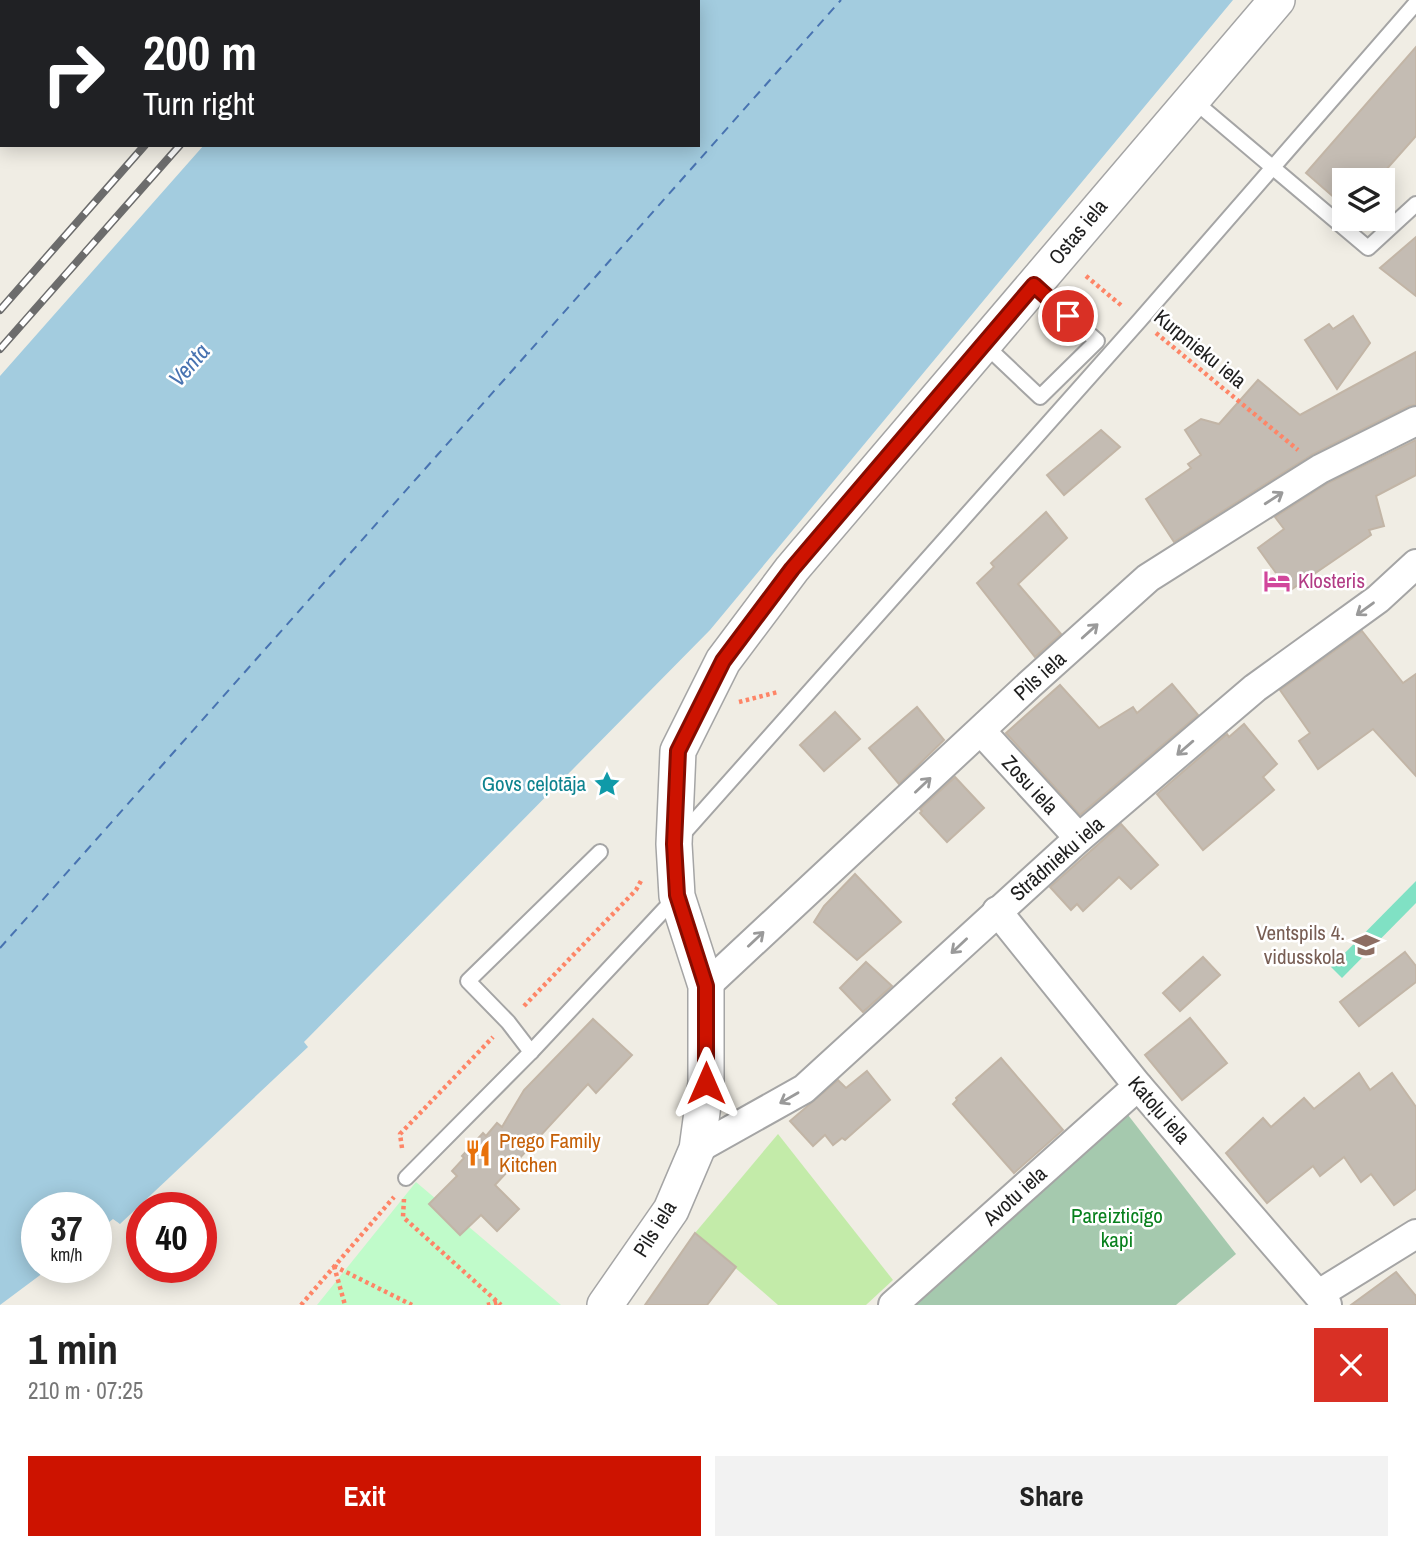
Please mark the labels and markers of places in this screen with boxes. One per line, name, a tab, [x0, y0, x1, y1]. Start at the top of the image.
pin	[1038, 286, 1098, 346]
hotel icon: Klosteris	[1262, 566, 1292, 596]
place label: Klosteris	[1298, 566, 1365, 595]
place label: Govs ceļotāja	[482, 769, 586, 798]
place icon: Govs ceļotāja	[592, 769, 622, 799]
place label: Ventspils 4. vidusskola	[1256, 918, 1345, 971]
school or university icon: Ventspils 4. vidusskola	[1351, 930, 1381, 960]
place label: Prego Family Kitchen	[499, 1126, 601, 1179]
restaurant icon: Prego Family Kitchen	[463, 1138, 493, 1168]

